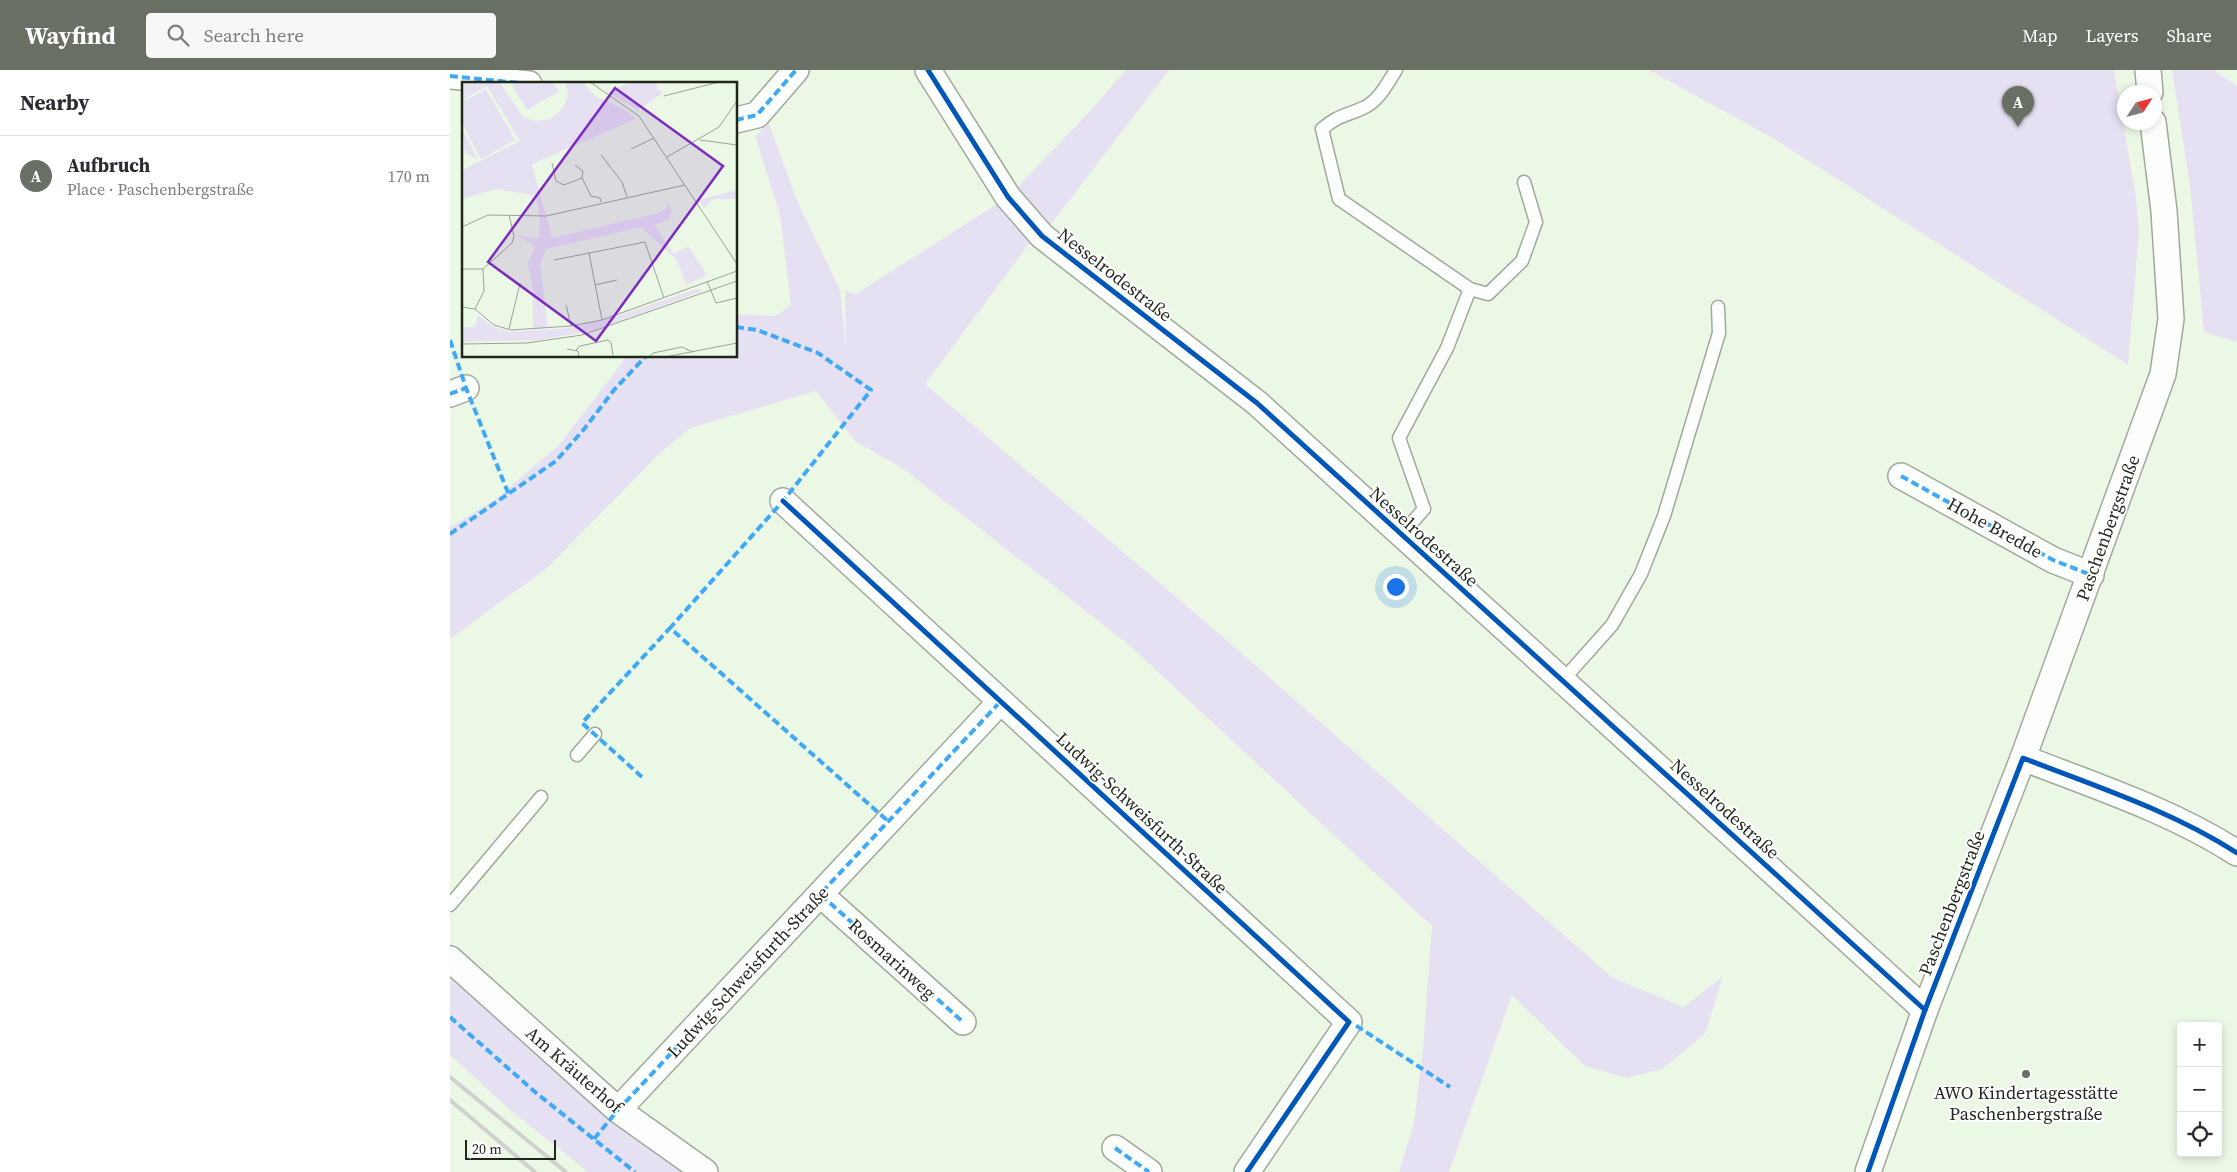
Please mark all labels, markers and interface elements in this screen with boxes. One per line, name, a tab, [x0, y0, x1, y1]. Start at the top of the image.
search box	[146, 13, 496, 58]
text: Wayfind	[25, 19, 116, 52]
icon: search	[164, 21, 192, 49]
text: Search here	[204, 22, 304, 48]
text: Map	[2022, 23, 2057, 48]
text: Layers	[2085, 23, 2138, 48]
text: Share	[2166, 23, 2212, 48]
inset map	[462, 82, 738, 358]
north arrow	[2117, 85, 2162, 130]
pin: A	[2002, 86, 2034, 127]
text: Nearby	[20, 88, 90, 117]
text: Aufbruch	[67, 152, 150, 178]
text: A	[31, 165, 41, 187]
text: 170 m	[388, 165, 430, 187]
text: Place · Paschenbergstraße	[67, 178, 254, 200]
street label: Nesselrodestraße	[1053, 222, 1178, 327]
street label: Paschenbergstraße	[2070, 451, 2146, 604]
street label: Nesselrodestraße	[1364, 481, 1484, 592]
street label: Hohe Bredde	[1943, 491, 2047, 564]
your location	[1383, 574, 1409, 600]
street label: Ludwig-Schweisfurth-Straße	[1051, 726, 1234, 899]
street label: Nesselrodestraße	[1665, 753, 1785, 864]
street label: Paschenbergstraße	[1912, 827, 1991, 979]
street label: Ludwig-Schweisfurth-Straße	[661, 880, 834, 1063]
street label: Rosmarinweg	[843, 913, 941, 1005]
street label: Am Kräuterhof	[520, 1021, 629, 1120]
map controls	[2177, 1022, 2222, 1157]
button: +	[2177, 1022, 2222, 1067]
button: −	[2177, 1067, 2222, 1112]
marker: AWO Kindertagesstätte Paschenbergstraße	[2020, 1068, 2032, 1080]
place label: AWO Kindertagesstätte Paschenbergstraße	[1934, 1080, 2118, 1126]
button: locate	[2177, 1112, 2222, 1157]
scale bar	[465, 1137, 556, 1160]
text: 20 m	[472, 1139, 502, 1159]

